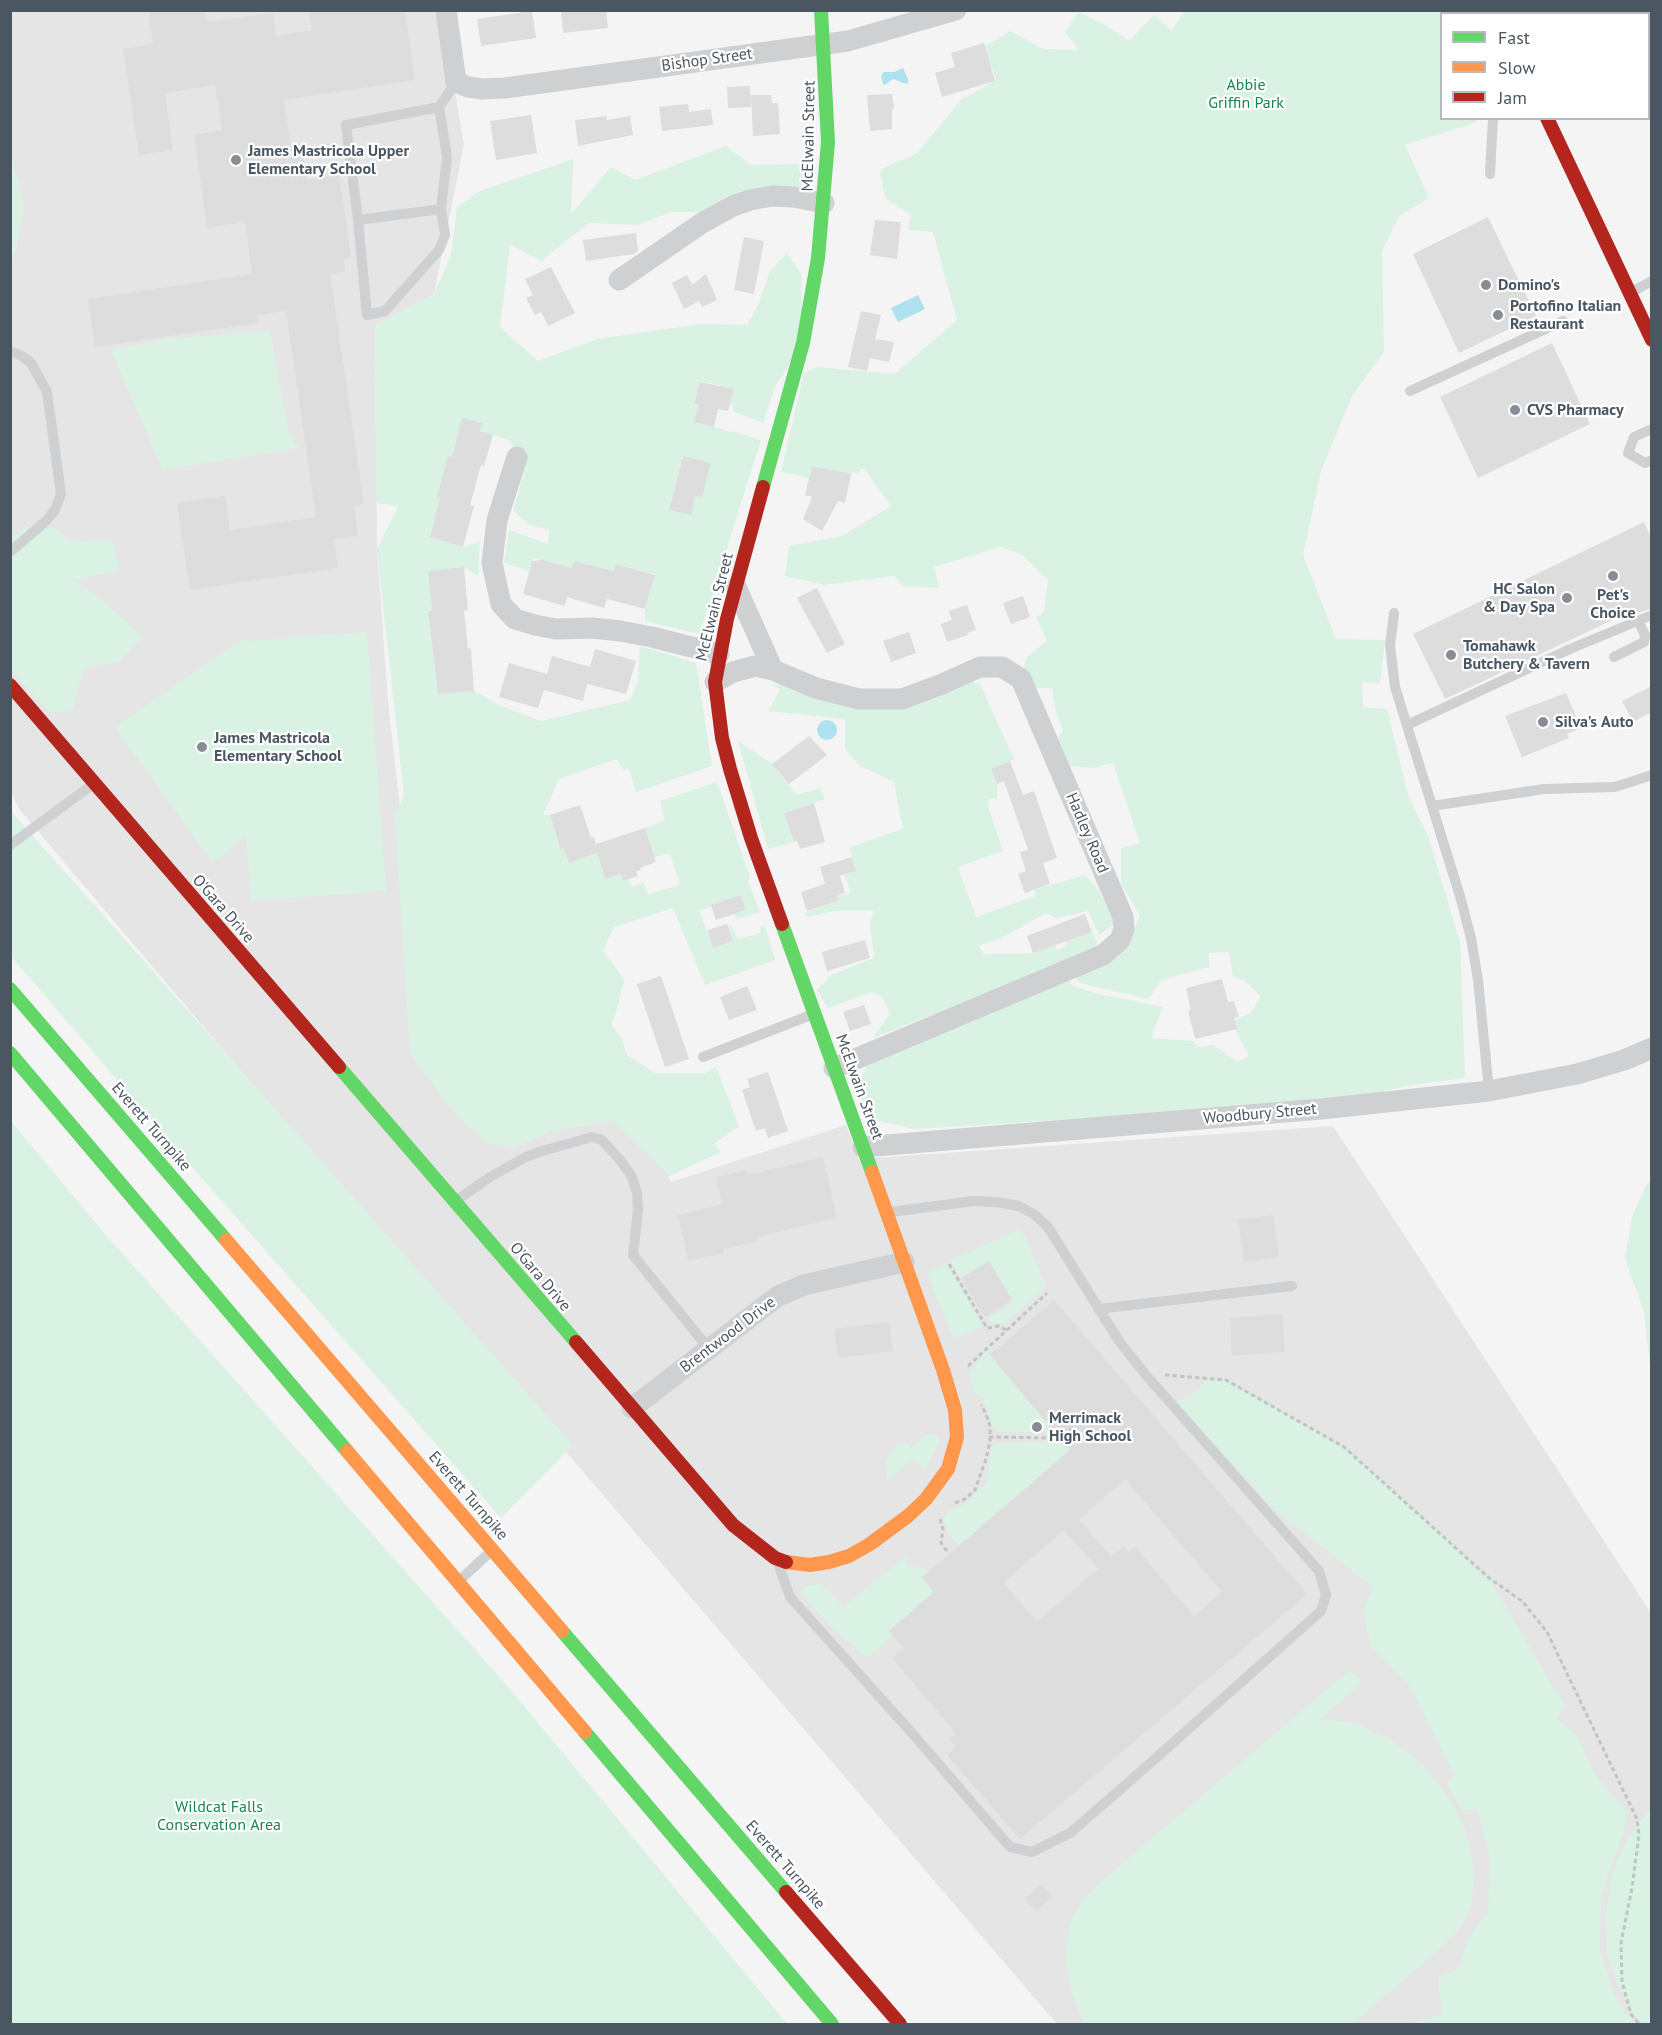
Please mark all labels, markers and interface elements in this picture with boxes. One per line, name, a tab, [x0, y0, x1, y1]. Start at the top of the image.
legend	[1440, 12, 1650, 120]
text: Fast	[1498, 26, 1530, 49]
street label: Bishop Street	[660, 44, 754, 76]
text: Slow	[1498, 56, 1536, 79]
park label: Abbie Griffin Park	[1208, 75, 1284, 113]
street label: McElwain Street	[798, 80, 820, 192]
text: Jam	[1498, 86, 1527, 109]
place label: James Mastricola Upper Elementary School	[248, 141, 409, 179]
marker: James Mastricola Upper Elementary School	[229, 153, 243, 167]
place label: Domino's	[1498, 275, 1560, 295]
marker: Domino's	[1479, 278, 1493, 292]
place label: Portofino Italian Restaurant	[1510, 296, 1621, 334]
marker: Portofino Italian Restaurant	[1491, 308, 1505, 322]
place label: CVS Pharmacy	[1527, 400, 1624, 420]
marker: CVS Pharmacy	[1508, 403, 1522, 417]
street label: McElwain Street	[692, 551, 738, 663]
marker: Pet's Choice	[1606, 569, 1620, 583]
place label: HC Salon & Day Spa	[1483, 579, 1555, 617]
place label: Pet's Choice	[1590, 585, 1636, 623]
marker: HC Salon & Day Spa	[1560, 591, 1574, 605]
place label: Tomahawk Butchery & Tavern	[1463, 636, 1590, 674]
marker: Tomahawk Butchery & Tavern	[1444, 648, 1458, 662]
place label: Silva's Auto	[1555, 712, 1633, 732]
marker: Silva's Auto	[1536, 715, 1550, 729]
place label: James Mastricola Elementary School	[214, 728, 342, 766]
marker: James Mastricola Elementary School	[195, 740, 209, 754]
street label: Hadley Road	[1061, 790, 1113, 876]
street label: O'Gara Drive	[188, 871, 258, 947]
street label: McElwain Street	[831, 1032, 887, 1142]
street label: Everett Turnpike	[107, 1079, 195, 1175]
street label: Woodbury Street	[1203, 1099, 1317, 1129]
street label: O'Gara Drive	[506, 1239, 574, 1315]
street label: Brentwood Drive	[676, 1293, 780, 1377]
place label: Merrimack High School	[1049, 1408, 1131, 1446]
marker: Merrimack High School	[1030, 1420, 1044, 1434]
street label: Everett Turnpike	[424, 1448, 512, 1544]
park label: Wildcat Falls Conservation Area	[157, 1797, 281, 1835]
street label: Everett Turnpike	[741, 1817, 829, 1913]

